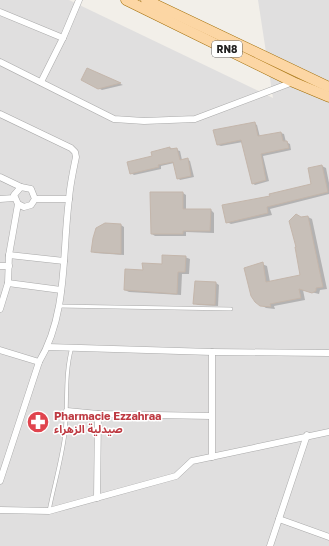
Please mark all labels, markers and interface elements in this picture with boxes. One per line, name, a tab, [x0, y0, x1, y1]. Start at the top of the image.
road number: RN8	[212, 41, 242, 57]
pharmacy icon: Pharmacie Ezzahraa صيدلية الزهراء	[25, 409, 51, 435]
place label: Pharmacie Ezzahraa صيدلية الزهراء	[54, 409, 161, 436]

